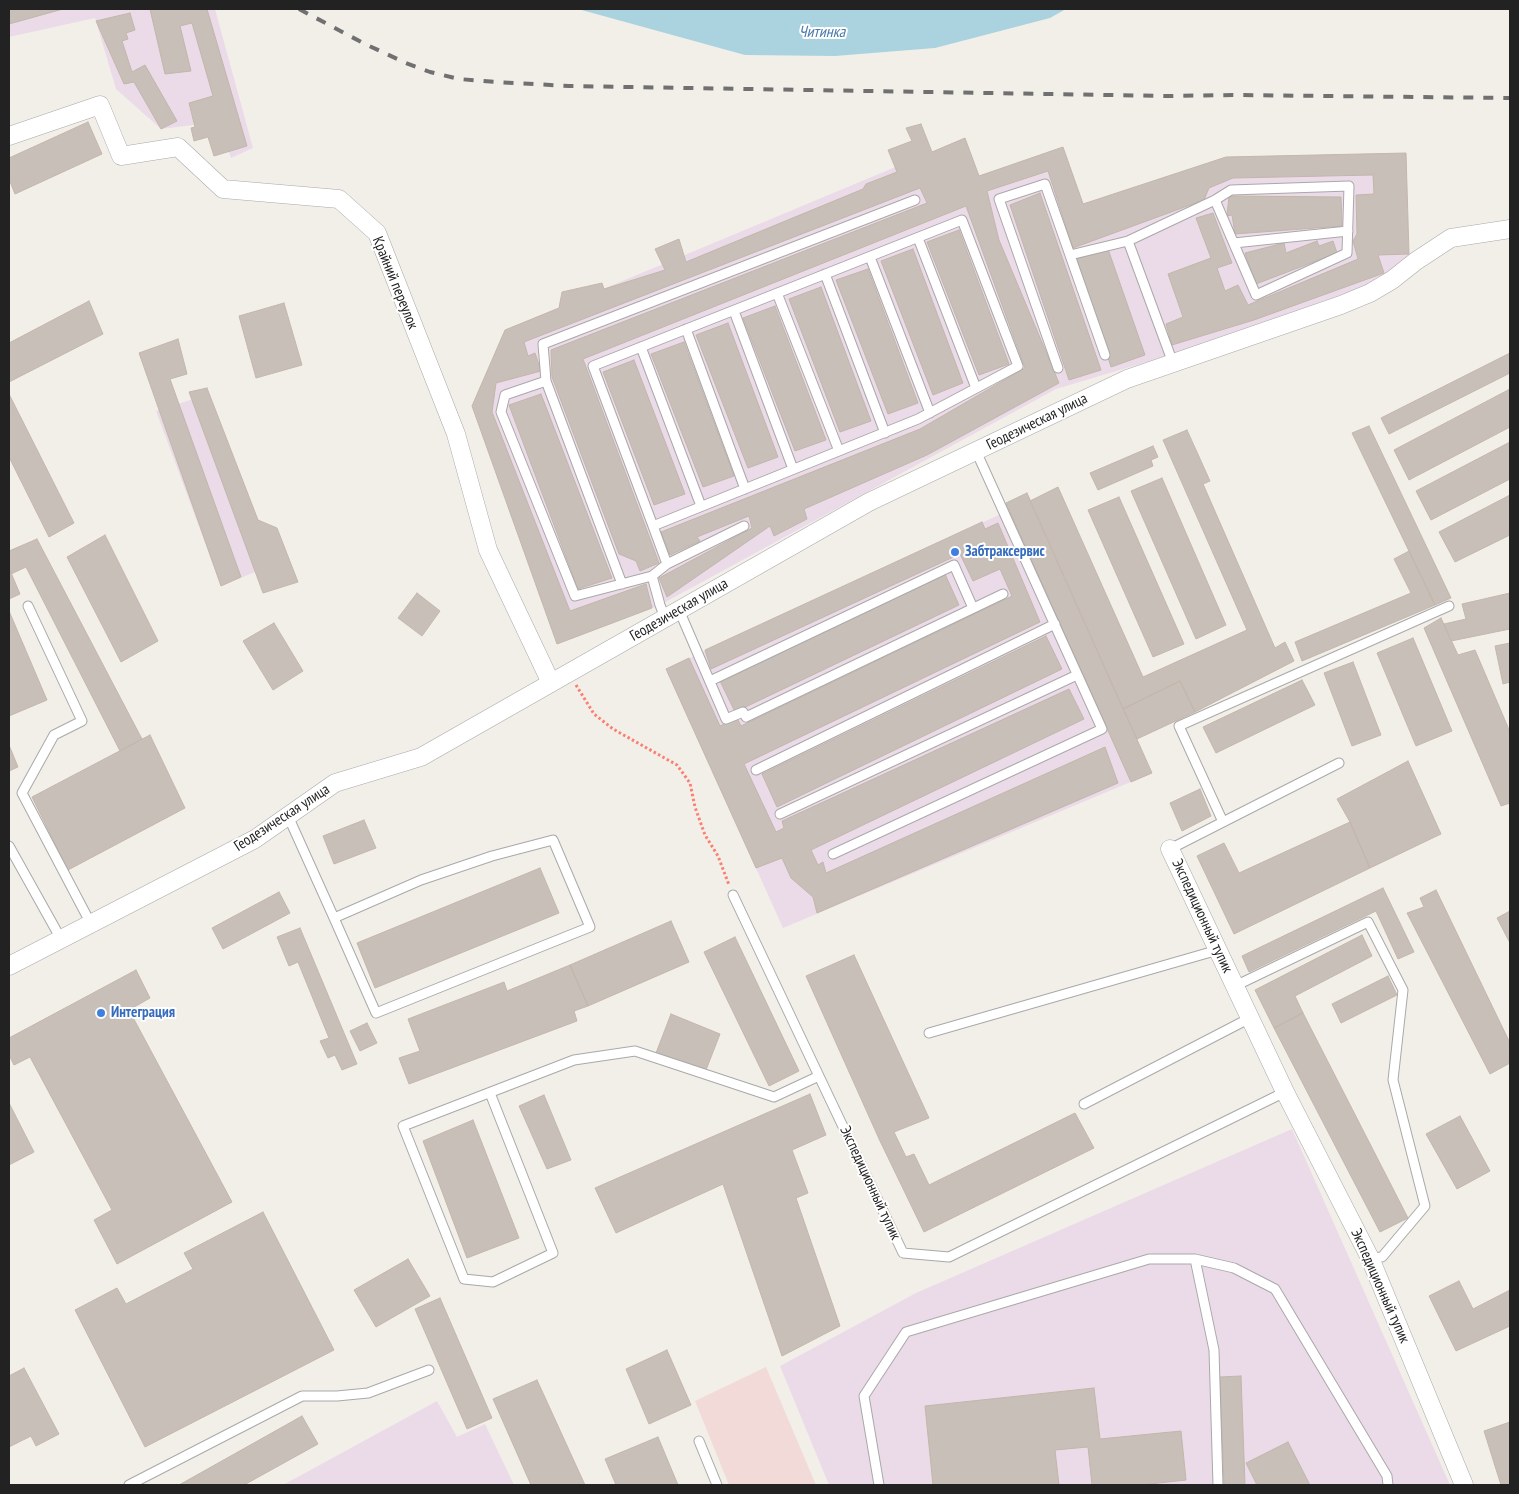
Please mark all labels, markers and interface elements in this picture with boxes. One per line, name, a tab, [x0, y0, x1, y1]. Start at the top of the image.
water label: Читинка	[799, 22, 845, 42]
street label: Крайний переулок	[368, 234, 422, 332]
street label: Геодезическая улица	[984, 390, 1090, 454]
place label: Забтраксервис	[965, 543, 1045, 561]
marker: Забтраксервис	[949, 546, 961, 558]
street label: Геодезическая улица	[627, 575, 731, 645]
street label: Геодезическая улица	[231, 780, 333, 856]
street label: Экспедиционный тупик	[1168, 856, 1236, 976]
place label: Интеграция	[111, 1004, 175, 1022]
marker: Интеграция	[95, 1007, 107, 1019]
street label: Экспедиционный тупик	[836, 1123, 904, 1243]
street label: Экспедиционный тупик	[1347, 1226, 1413, 1346]

